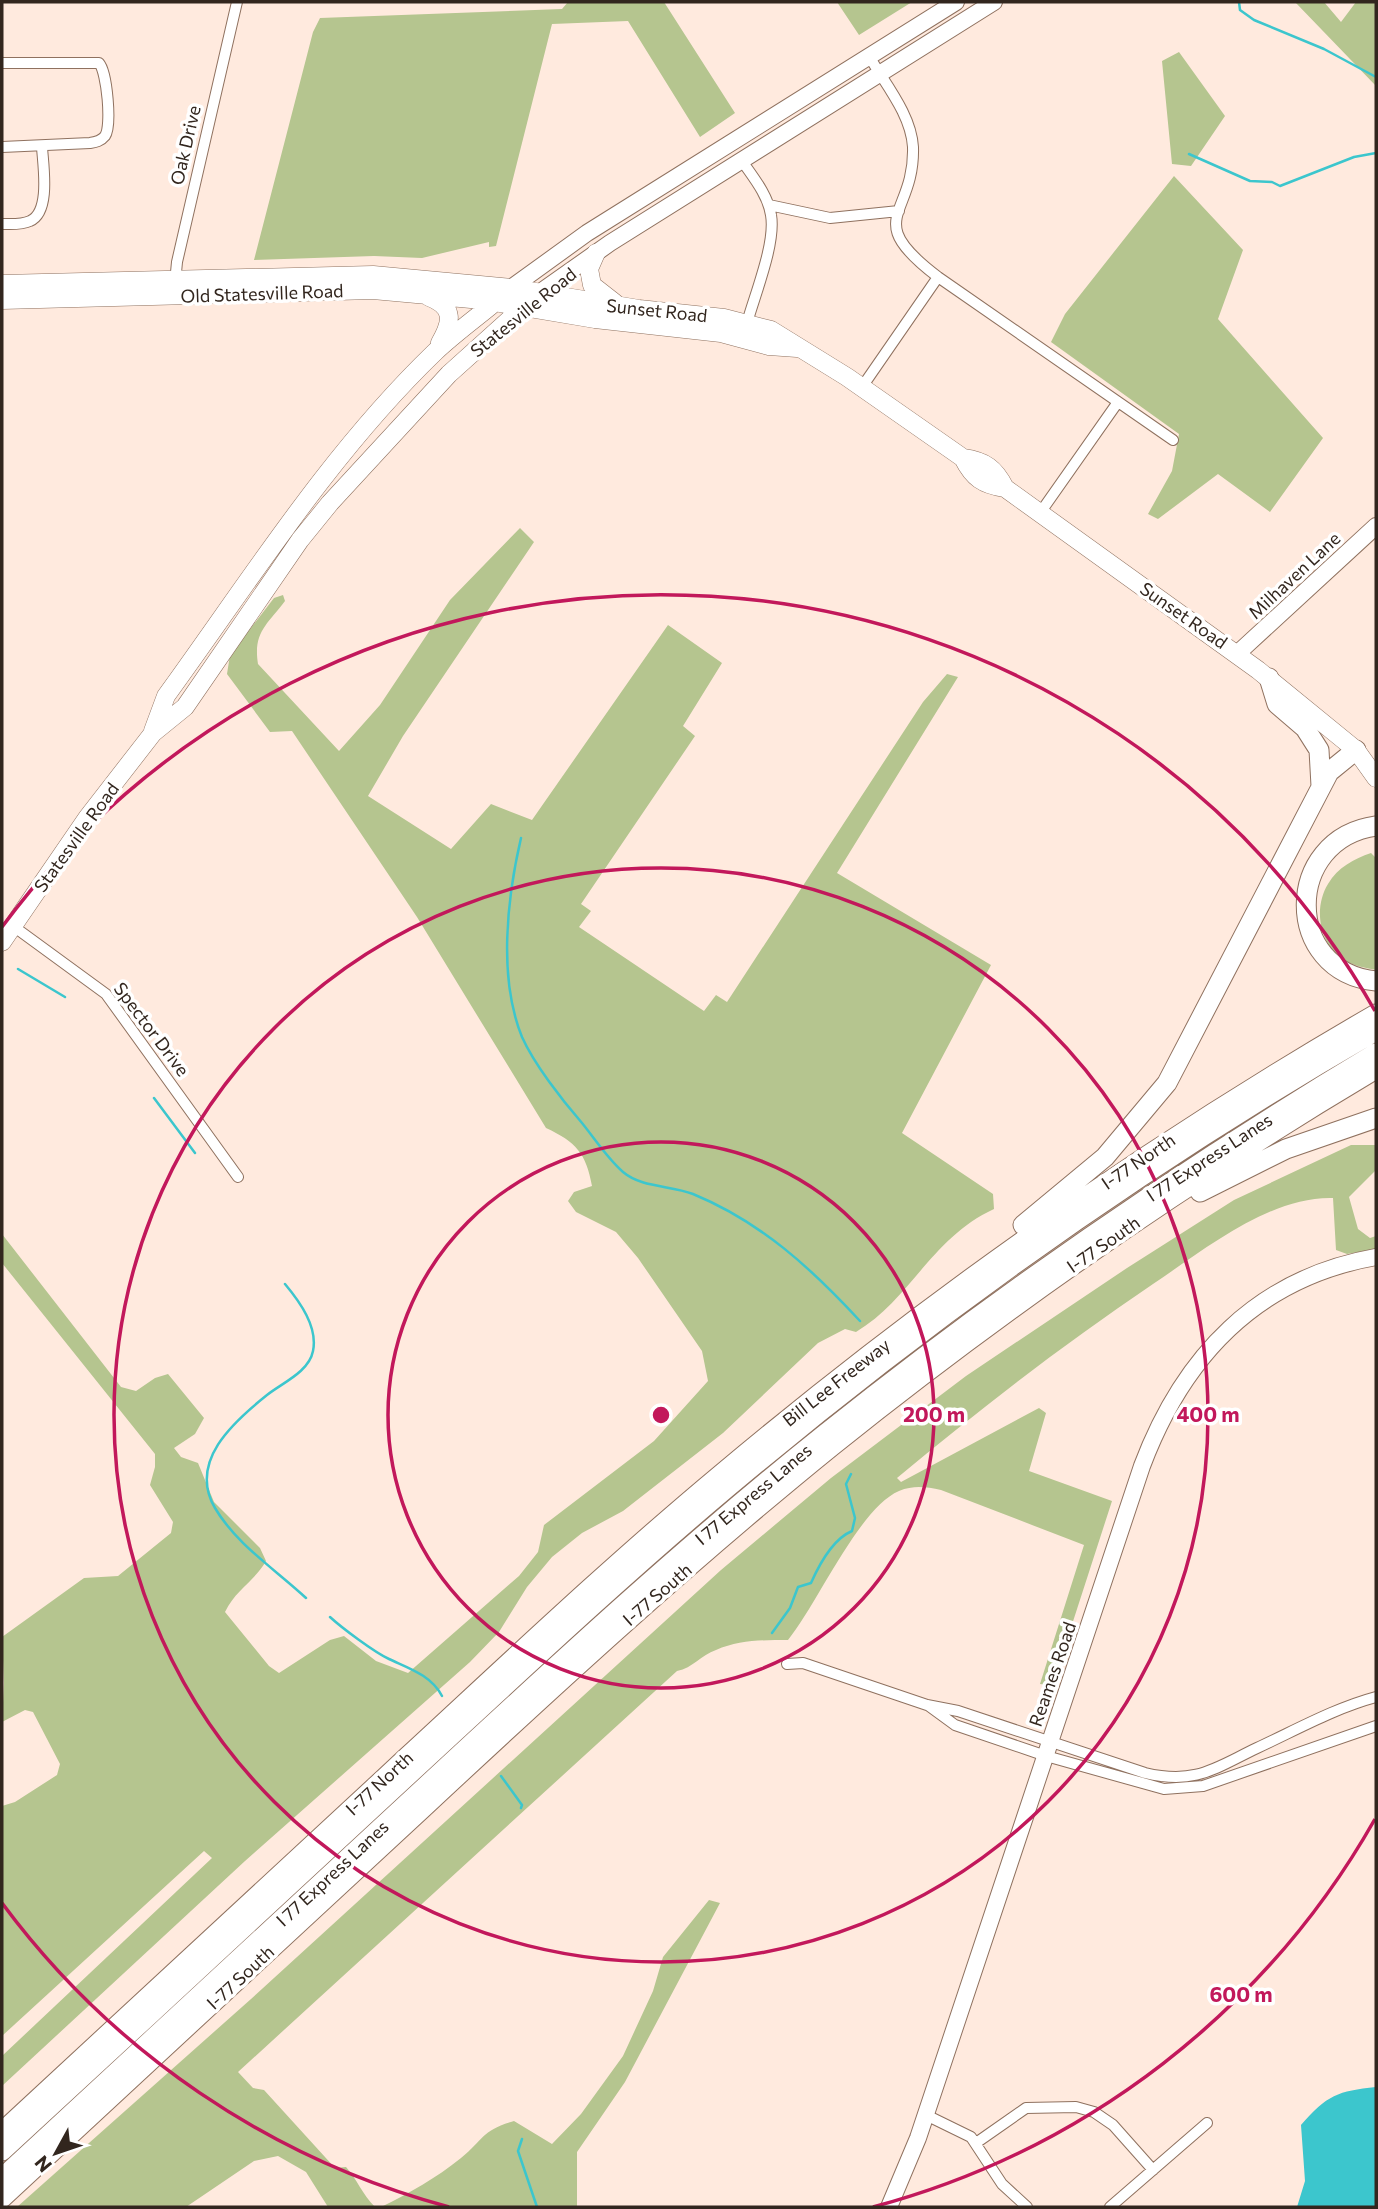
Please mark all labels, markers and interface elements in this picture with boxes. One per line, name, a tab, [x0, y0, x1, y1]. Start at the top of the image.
street label: Oak Drive	[165, 103, 205, 187]
street label: Statesville Road	[466, 263, 580, 361]
street label: Old Statesville Road	[180, 279, 344, 307]
street label: Sunset Road	[605, 294, 709, 326]
street label: Milhaven Lane	[1243, 527, 1345, 623]
street label: Sunset Road	[1136, 577, 1232, 653]
street label: Statesville Road	[29, 778, 123, 896]
street label: Spector Drive	[110, 978, 194, 1080]
street label: I 77 Express Lanes	[1142, 1108, 1276, 1206]
street label: I-77 North	[1097, 1128, 1179, 1194]
street label: I-77 South	[1062, 1211, 1144, 1277]
street label: Bill Lee Freeway	[778, 1333, 894, 1431]
text: 200 m	[903, 1401, 965, 1426]
text: 400 m	[1176, 1401, 1240, 1426]
centre of rings	[649, 1403, 673, 1427]
street label: I 77 Express Lanes	[690, 1439, 816, 1549]
street label: I-77 South	[618, 1558, 696, 1630]
street label: Reames Road	[1024, 1619, 1080, 1729]
street label: I-77 North	[341, 1746, 417, 1820]
street label: I 77 Express Lanes	[271, 1815, 393, 1931]
street label: I-77 South	[202, 1940, 278, 2014]
text: 600 m	[1209, 1981, 1273, 2006]
north arrow	[21, 2118, 91, 2188]
text: N	[29, 2151, 56, 2177]

